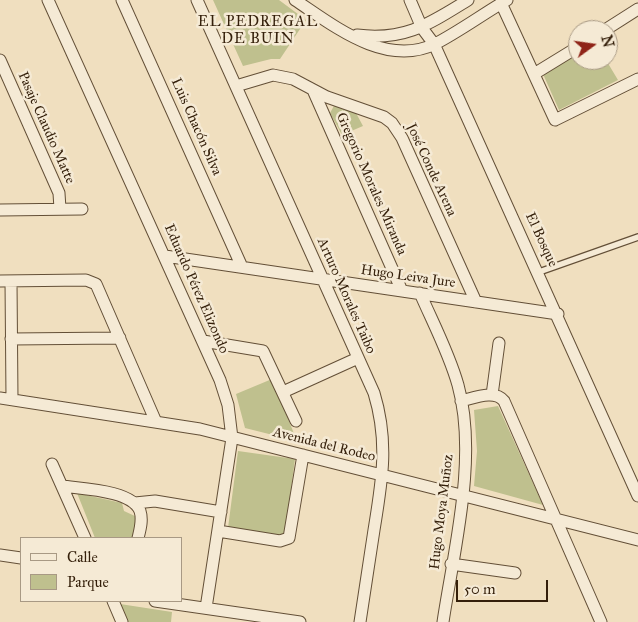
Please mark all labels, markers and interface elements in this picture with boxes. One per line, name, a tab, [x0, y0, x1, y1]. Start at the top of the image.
district label: EL PEDREGAL DE BUIN	[196, 13, 320, 48]
north arrow	[568, 20, 618, 70]
text: N	[597, 34, 617, 49]
street label: Pasaje Claudio Matte	[14, 69, 78, 187]
street label: Luis Chacón Silva	[167, 76, 225, 178]
street label: Gregorio Morales Miranda	[332, 110, 410, 258]
street label: José Conde Arena	[402, 121, 460, 219]
street label: El Bosque	[521, 210, 561, 270]
street label: Eduardo Pérez Elizondo	[160, 222, 232, 356]
street label: Arturo Morales Taibo	[313, 235, 379, 357]
street label: Hugo Leiva Jure	[360, 262, 456, 292]
street label: Avenida del Rodeo	[271, 424, 377, 466]
street label: Hugo Moya Muñoz	[427, 453, 457, 571]
legend	[20, 537, 182, 602]
text: Calle	[67, 548, 98, 566]
scale bar	[458, 570, 550, 602]
text: Parque	[67, 573, 109, 591]
text: 50 m	[464, 580, 496, 598]

